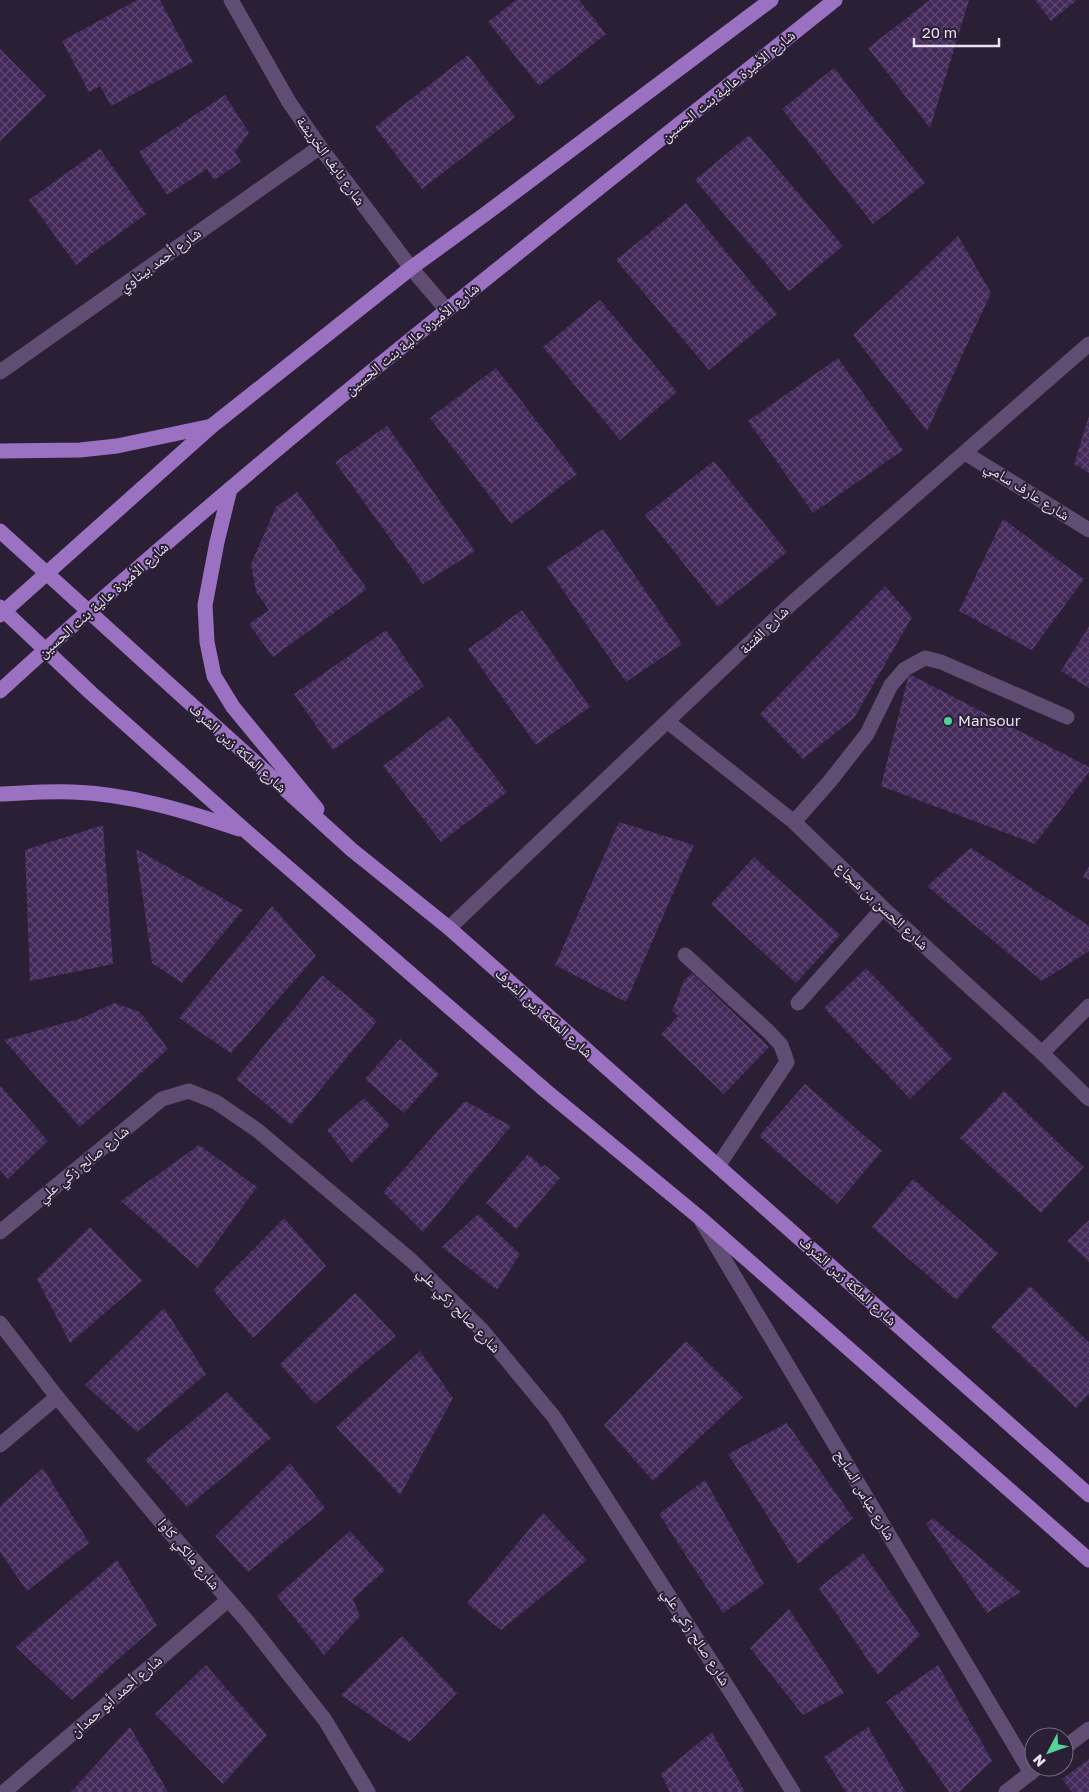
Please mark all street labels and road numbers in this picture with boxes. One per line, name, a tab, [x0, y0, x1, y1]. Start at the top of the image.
street label: شارع الأميرة عالية بنت الحسين	[657, 25, 800, 147]
street label: شارع نايف الخريشة	[292, 112, 370, 210]
street label: شارع أحمد بيتاوي	[115, 223, 206, 298]
street label: شارع الأميرة عالية بنت الحسين	[341, 278, 484, 400]
street label: شارع عارف سامي	[980, 457, 1073, 527]
street label: شارع الأميرة عالية بنت الحسين	[33, 537, 173, 663]
street label: شارع الفتنة	[735, 601, 793, 659]
street label: شارع الملكة زين الشرف	[185, 699, 291, 797]
street label: شارع الحسن بن شجاع	[831, 857, 933, 955]
street label: شارع الملكة زين الشرف	[491, 964, 597, 1062]
street label: شارع صالح زكي علي	[33, 1121, 134, 1209]
street label: شارع الملكة زين الشرف	[795, 1232, 901, 1330]
street label: شارع صالح زكي علي	[411, 1263, 505, 1359]
street label: شارع عباس السايح	[830, 1446, 900, 1544]
street label: شارع مالكي كاوا	[152, 1514, 225, 1595]
street label: شارع صالح زكي علي	[655, 1584, 735, 1691]
street label: شارع أحمد أبو حمدان	[66, 1650, 166, 1742]

